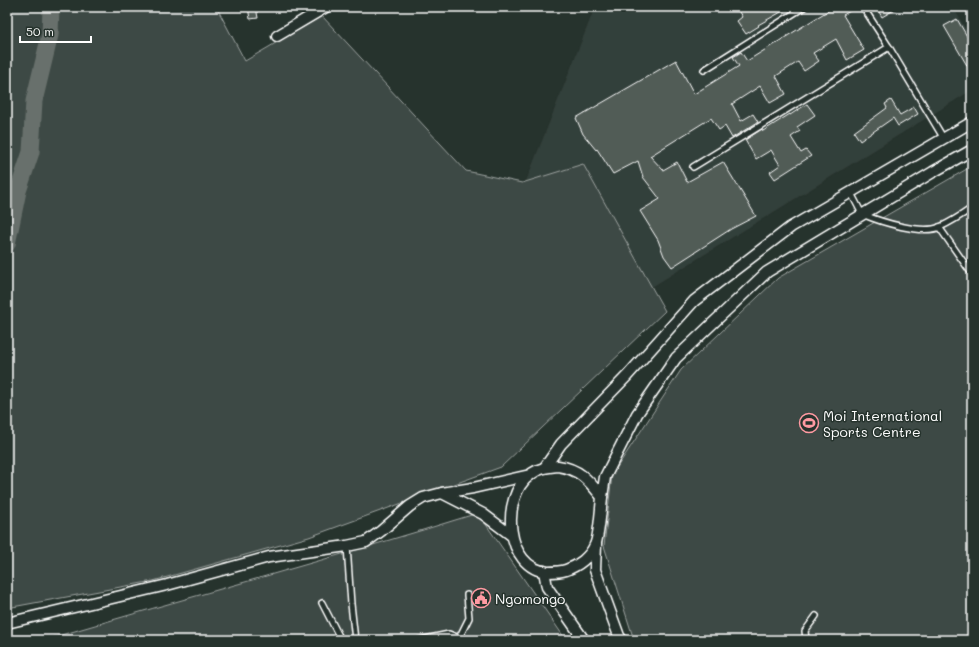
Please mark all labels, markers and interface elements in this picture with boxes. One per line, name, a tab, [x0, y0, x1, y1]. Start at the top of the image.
scale bar	[20, 18, 91, 44]
text: 50 m	[26, 23, 54, 39]
place label: Moi International Sports Centre	[823, 406, 942, 441]
sports icon: Moi International Sports Centre	[798, 412, 820, 434]
public building icon: Ngomongo	[470, 587, 492, 609]
place label: Ngomongo	[495, 589, 565, 608]

